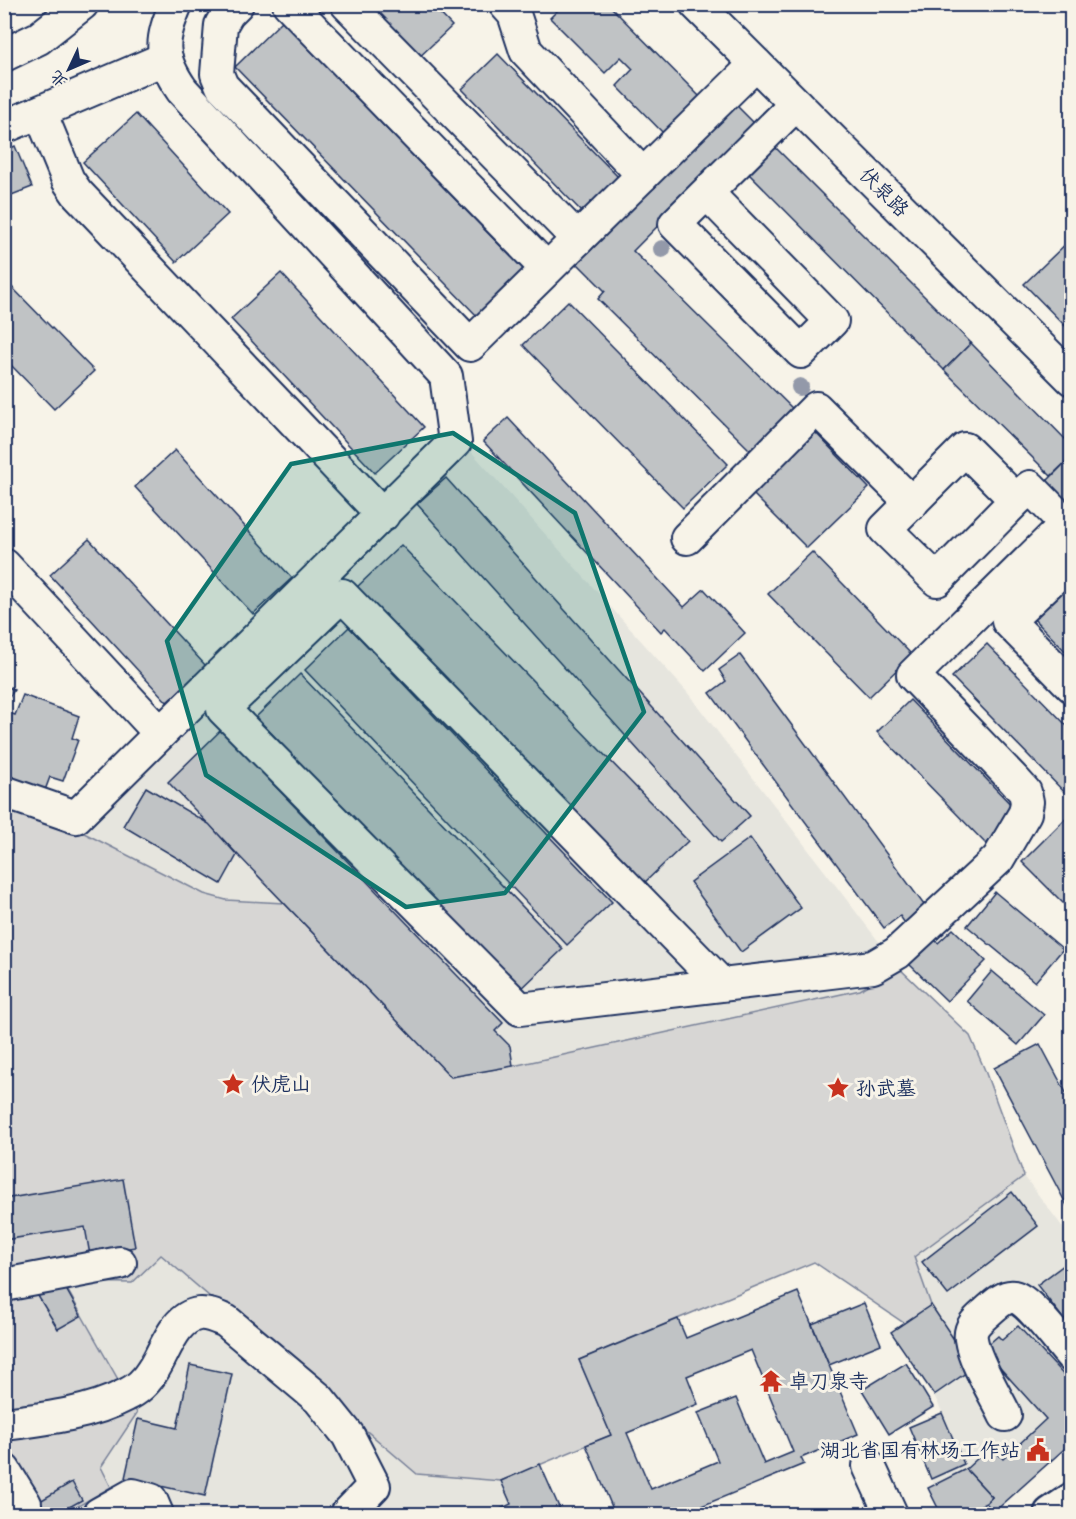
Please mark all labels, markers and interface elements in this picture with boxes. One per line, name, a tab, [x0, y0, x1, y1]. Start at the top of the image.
north arrow	[39, 39, 99, 99]
text: 北	[47, 67, 71, 91]
street label: 伏泉路	[855, 163, 914, 222]
place icon: 伏虎山	[220, 1071, 246, 1097]
place label: 伏虎山	[251, 1073, 311, 1096]
place icon: 孙武墓	[825, 1075, 851, 1101]
place label: 孙武墓	[856, 1077, 916, 1100]
temple icon: 卓刀泉寺	[758, 1368, 784, 1394]
place label: 卓刀泉寺	[789, 1370, 869, 1393]
public building icon: 湖北省国有林场工作站	[1025, 1437, 1051, 1463]
place label: 湖北省国有林场工作站	[820, 1439, 1020, 1462]

